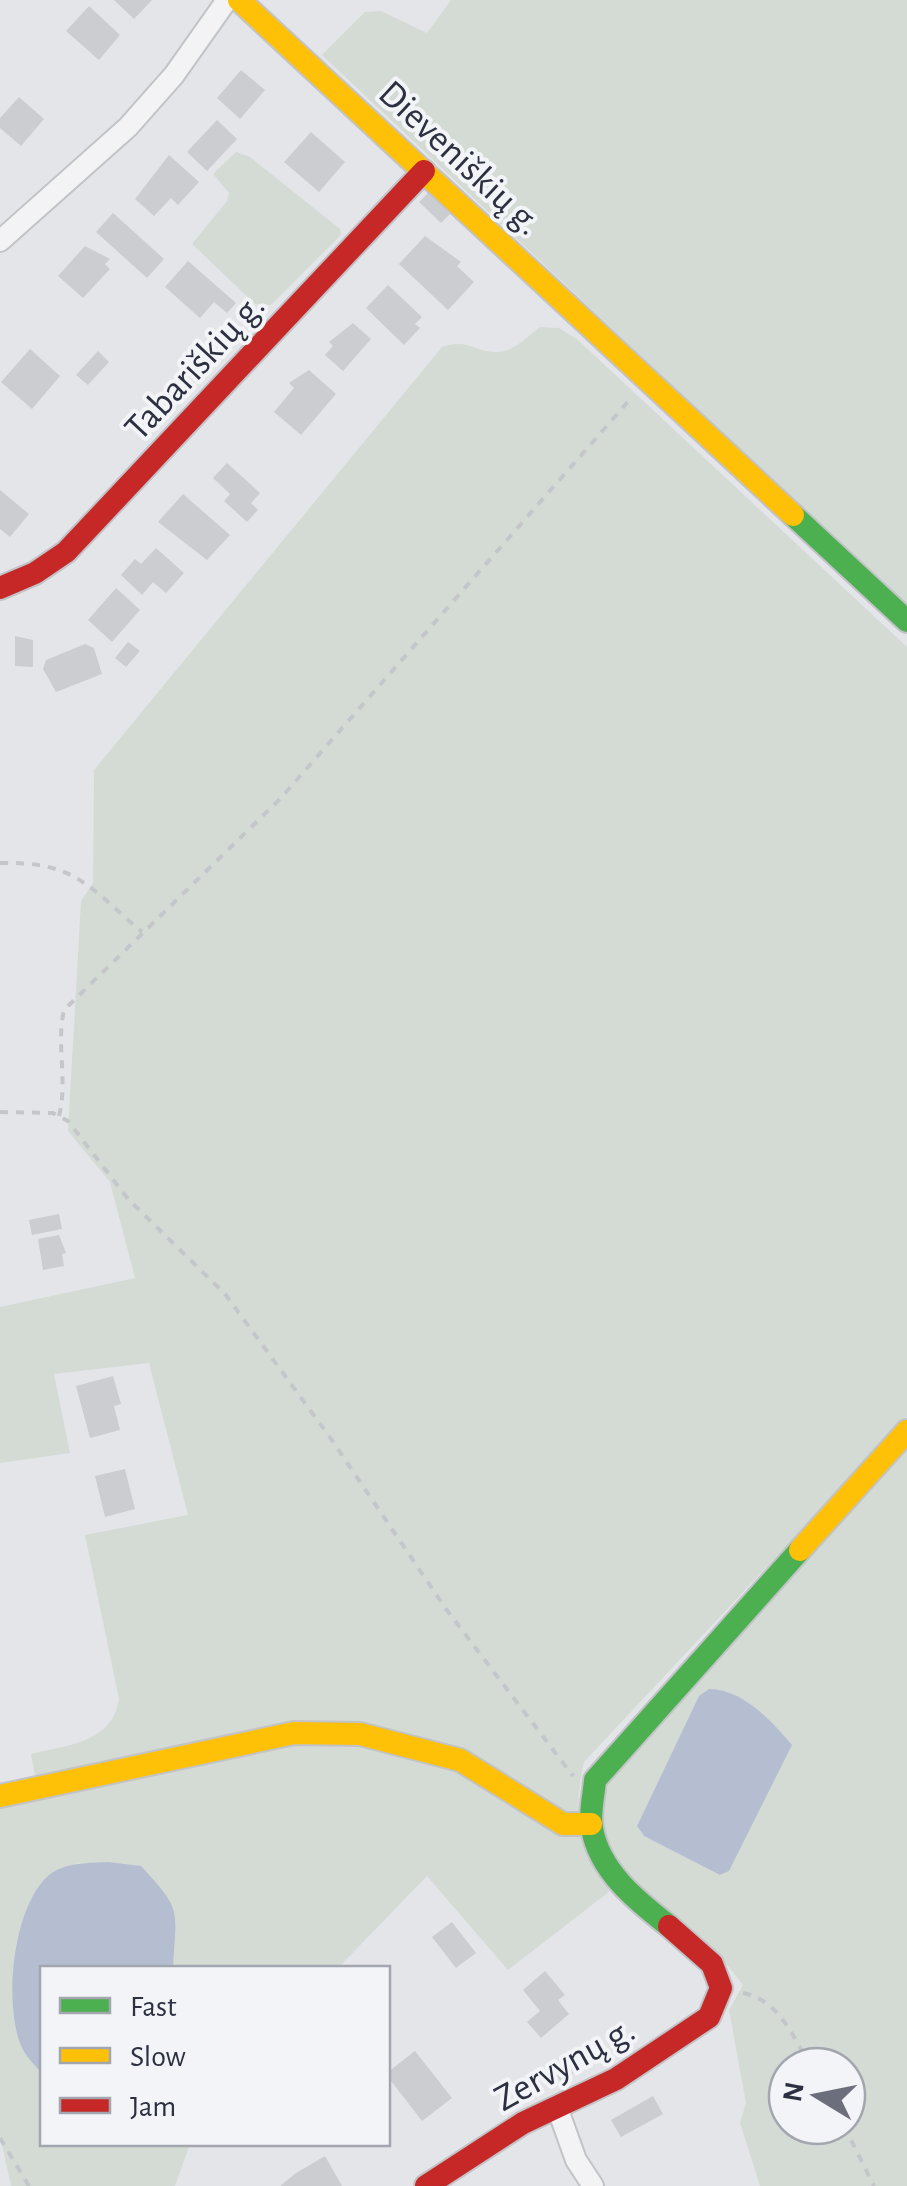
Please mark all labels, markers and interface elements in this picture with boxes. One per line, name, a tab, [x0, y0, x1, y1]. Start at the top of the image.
street label: Dieveniškių g.	[371, 74, 548, 243]
street label: Tabariškių g.	[118, 287, 273, 448]
legend	[40, 1966, 390, 2146]
text: Fast	[130, 1992, 177, 2022]
street label: Zervynų g.	[488, 2011, 642, 2119]
text: Slow	[130, 2042, 186, 2072]
north arrow	[767, 2046, 867, 2146]
text: N	[779, 2080, 810, 2104]
text: Jam	[130, 2092, 176, 2122]

